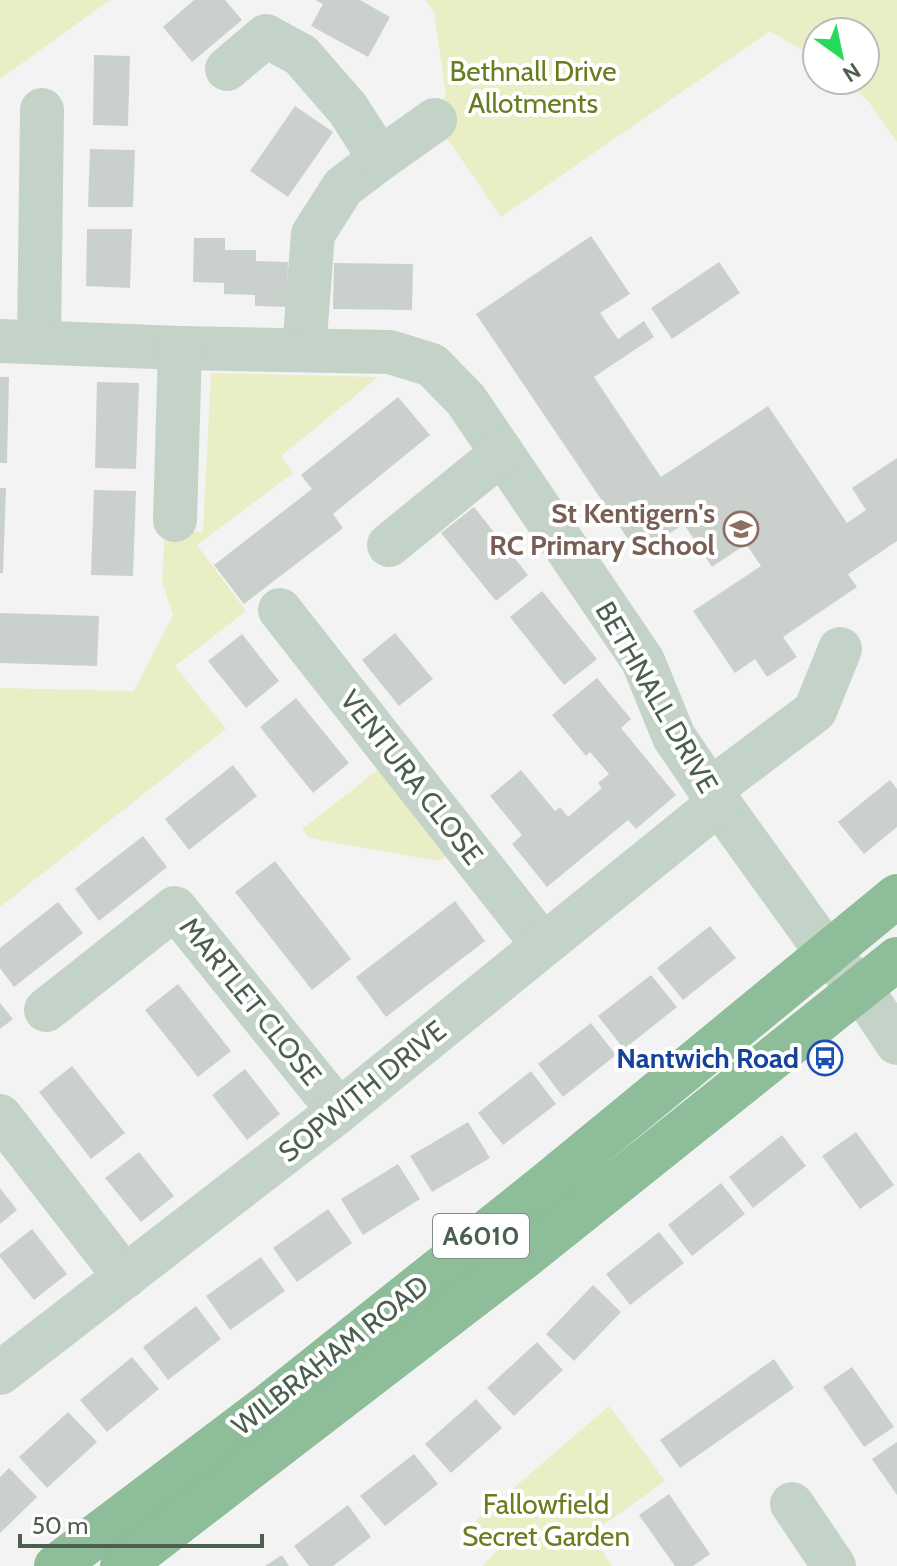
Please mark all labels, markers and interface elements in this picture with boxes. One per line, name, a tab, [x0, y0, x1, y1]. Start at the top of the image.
north arrow	[801, 16, 881, 96]
park label: Bethnall Drive Allotments	[449, 54, 617, 120]
text: N	[838, 57, 865, 88]
place label: St Kentigern's RC Primary School	[489, 496, 715, 562]
school or university icon: St Kentigern's RC Primary School	[722, 510, 760, 548]
street label: BETHNALL DRIVE	[588, 595, 726, 799]
street label: VENTURA CLOSE	[333, 683, 491, 871]
street label: MARTLET CLOSE	[173, 910, 329, 1092]
street label: SOPWITH DRIVE	[271, 1013, 453, 1169]
bus stop icon: Nantwich Road	[806, 1039, 844, 1077]
place label: Nantwich Road	[616, 1041, 799, 1075]
road number: A6010	[433, 1214, 529, 1258]
street label: WILBRAHAM ROAD	[225, 1268, 435, 1442]
park label: Fallowfield Secret Garden	[462, 1487, 630, 1553]
scale bar	[20, 1498, 262, 1548]
text: 50 m	[32, 1511, 88, 1540]

